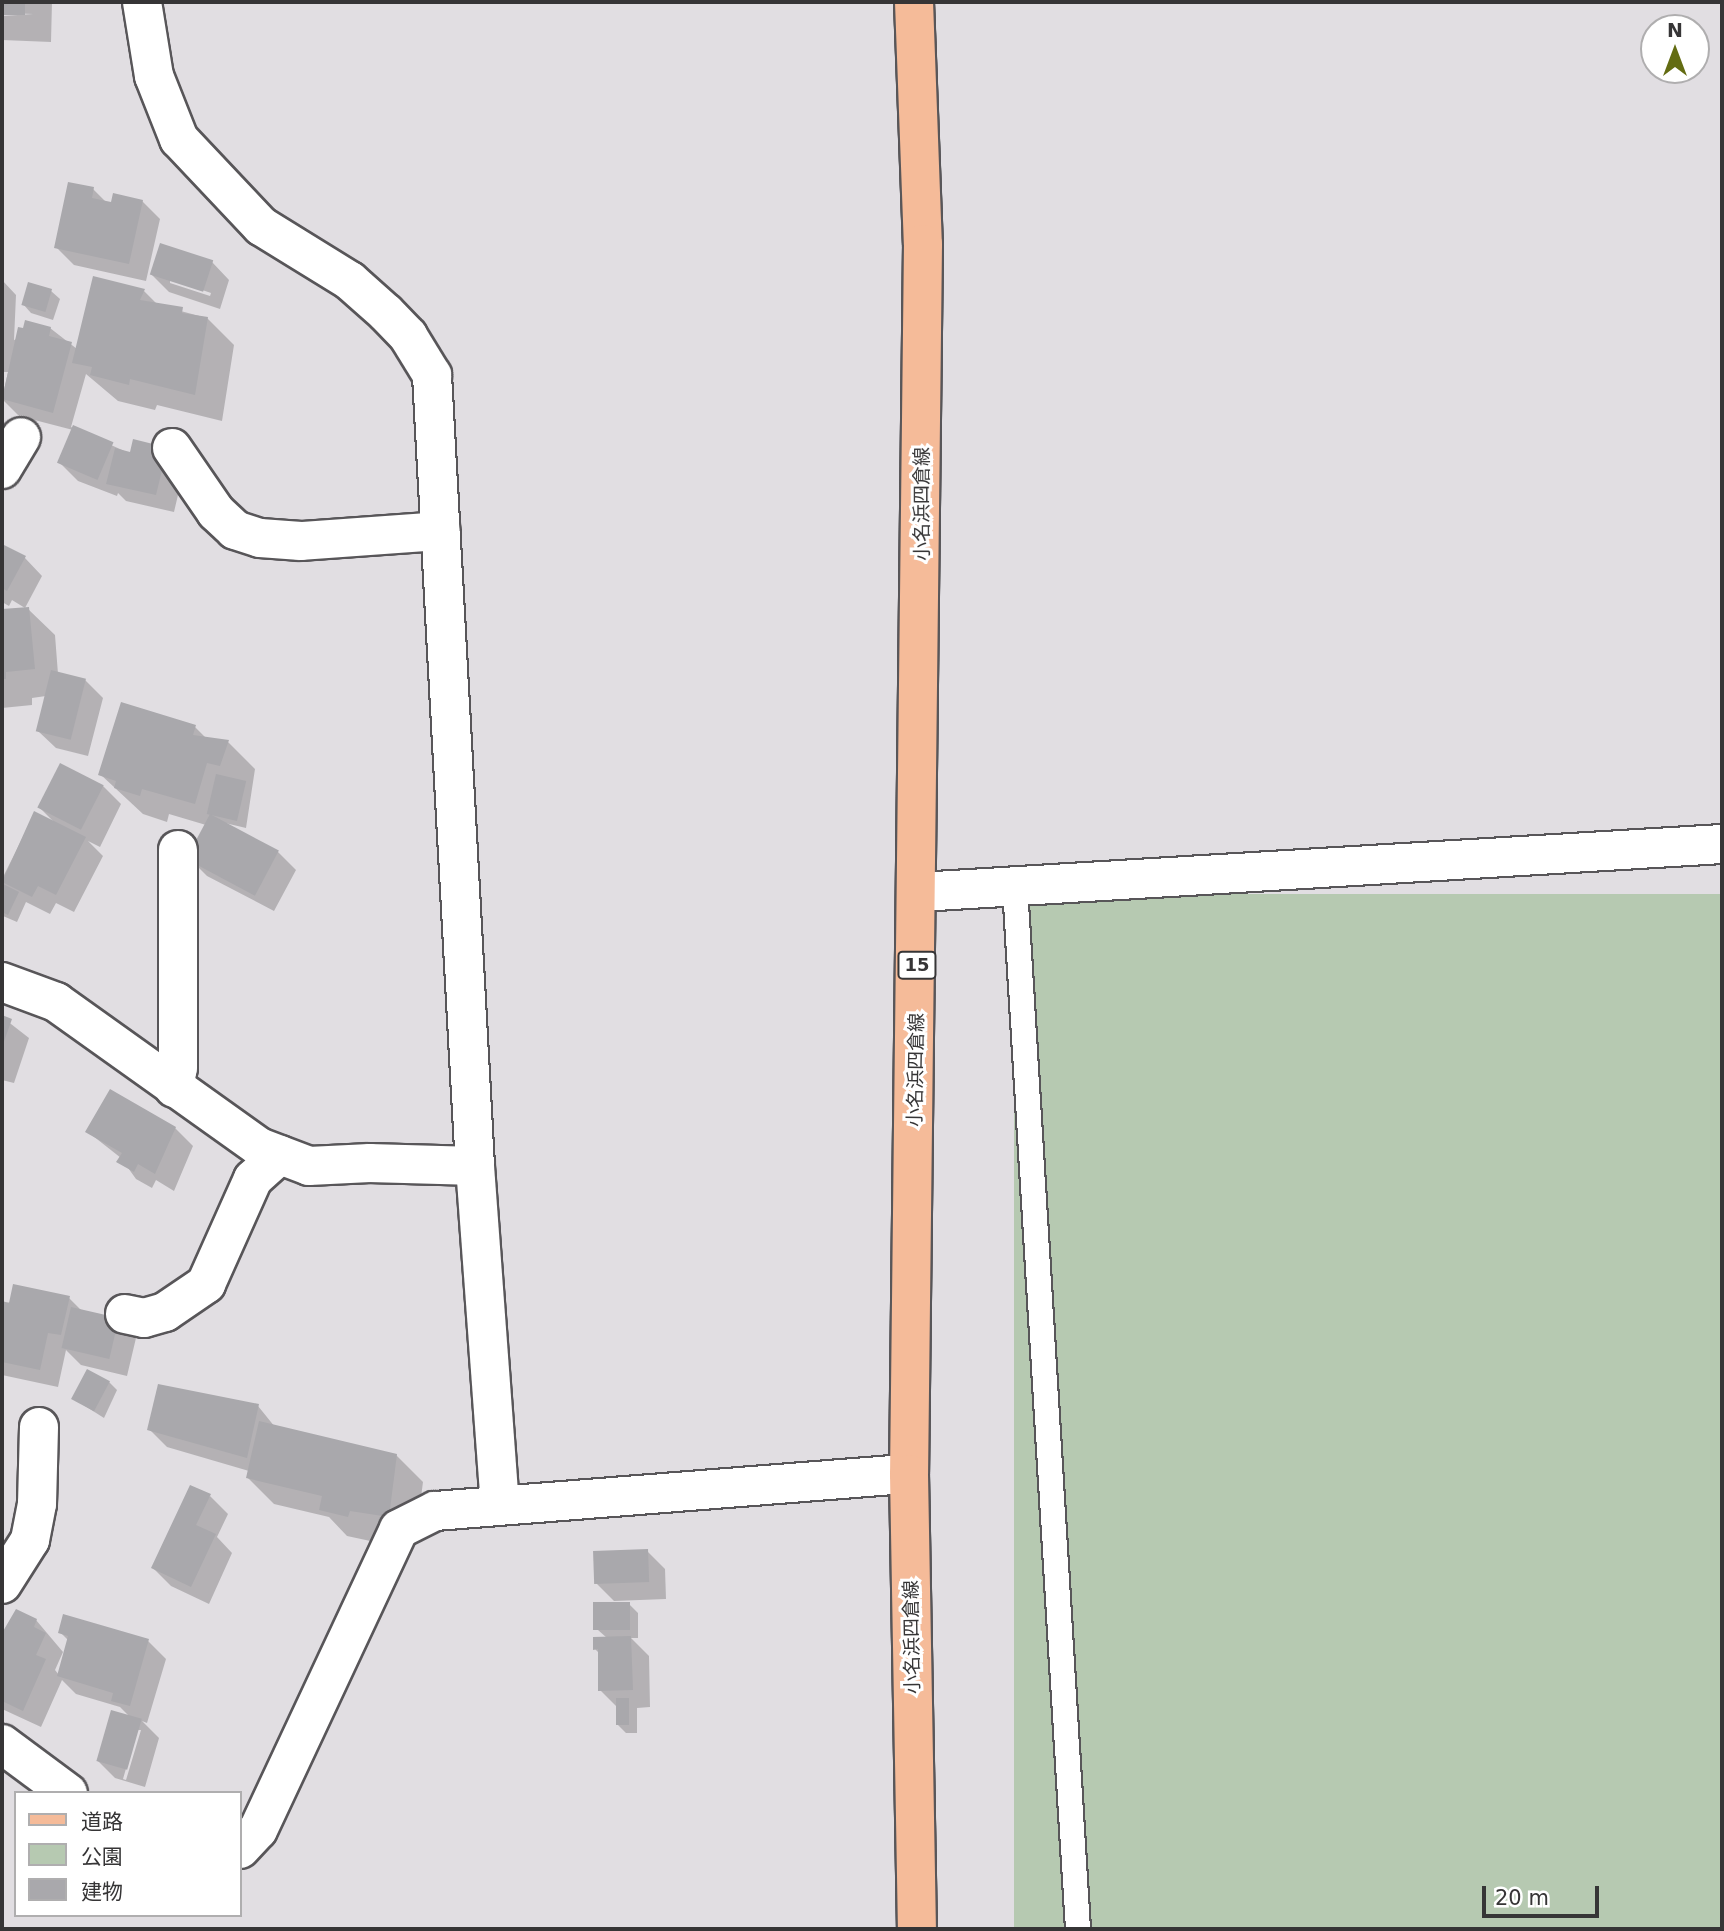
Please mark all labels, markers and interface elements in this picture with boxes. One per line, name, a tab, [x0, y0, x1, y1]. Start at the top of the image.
north arrow	[1640, 14, 1710, 84]
text: N	[1667, 19, 1683, 41]
street label: 小名浜四倉線	[911, 447, 933, 561]
road number: 15	[896, 950, 938, 980]
street label: 小名浜四倉線	[904, 1013, 928, 1127]
street label: 小名浜四倉線	[900, 1580, 924, 1694]
legend	[14, 1791, 242, 1917]
text: 道路	[81, 1810, 123, 1834]
text: 公園	[81, 1845, 123, 1869]
scale bar	[1486, 1871, 1603, 1915]
text: 建物	[81, 1880, 123, 1904]
text: 20 m	[1495, 1886, 1549, 1910]

